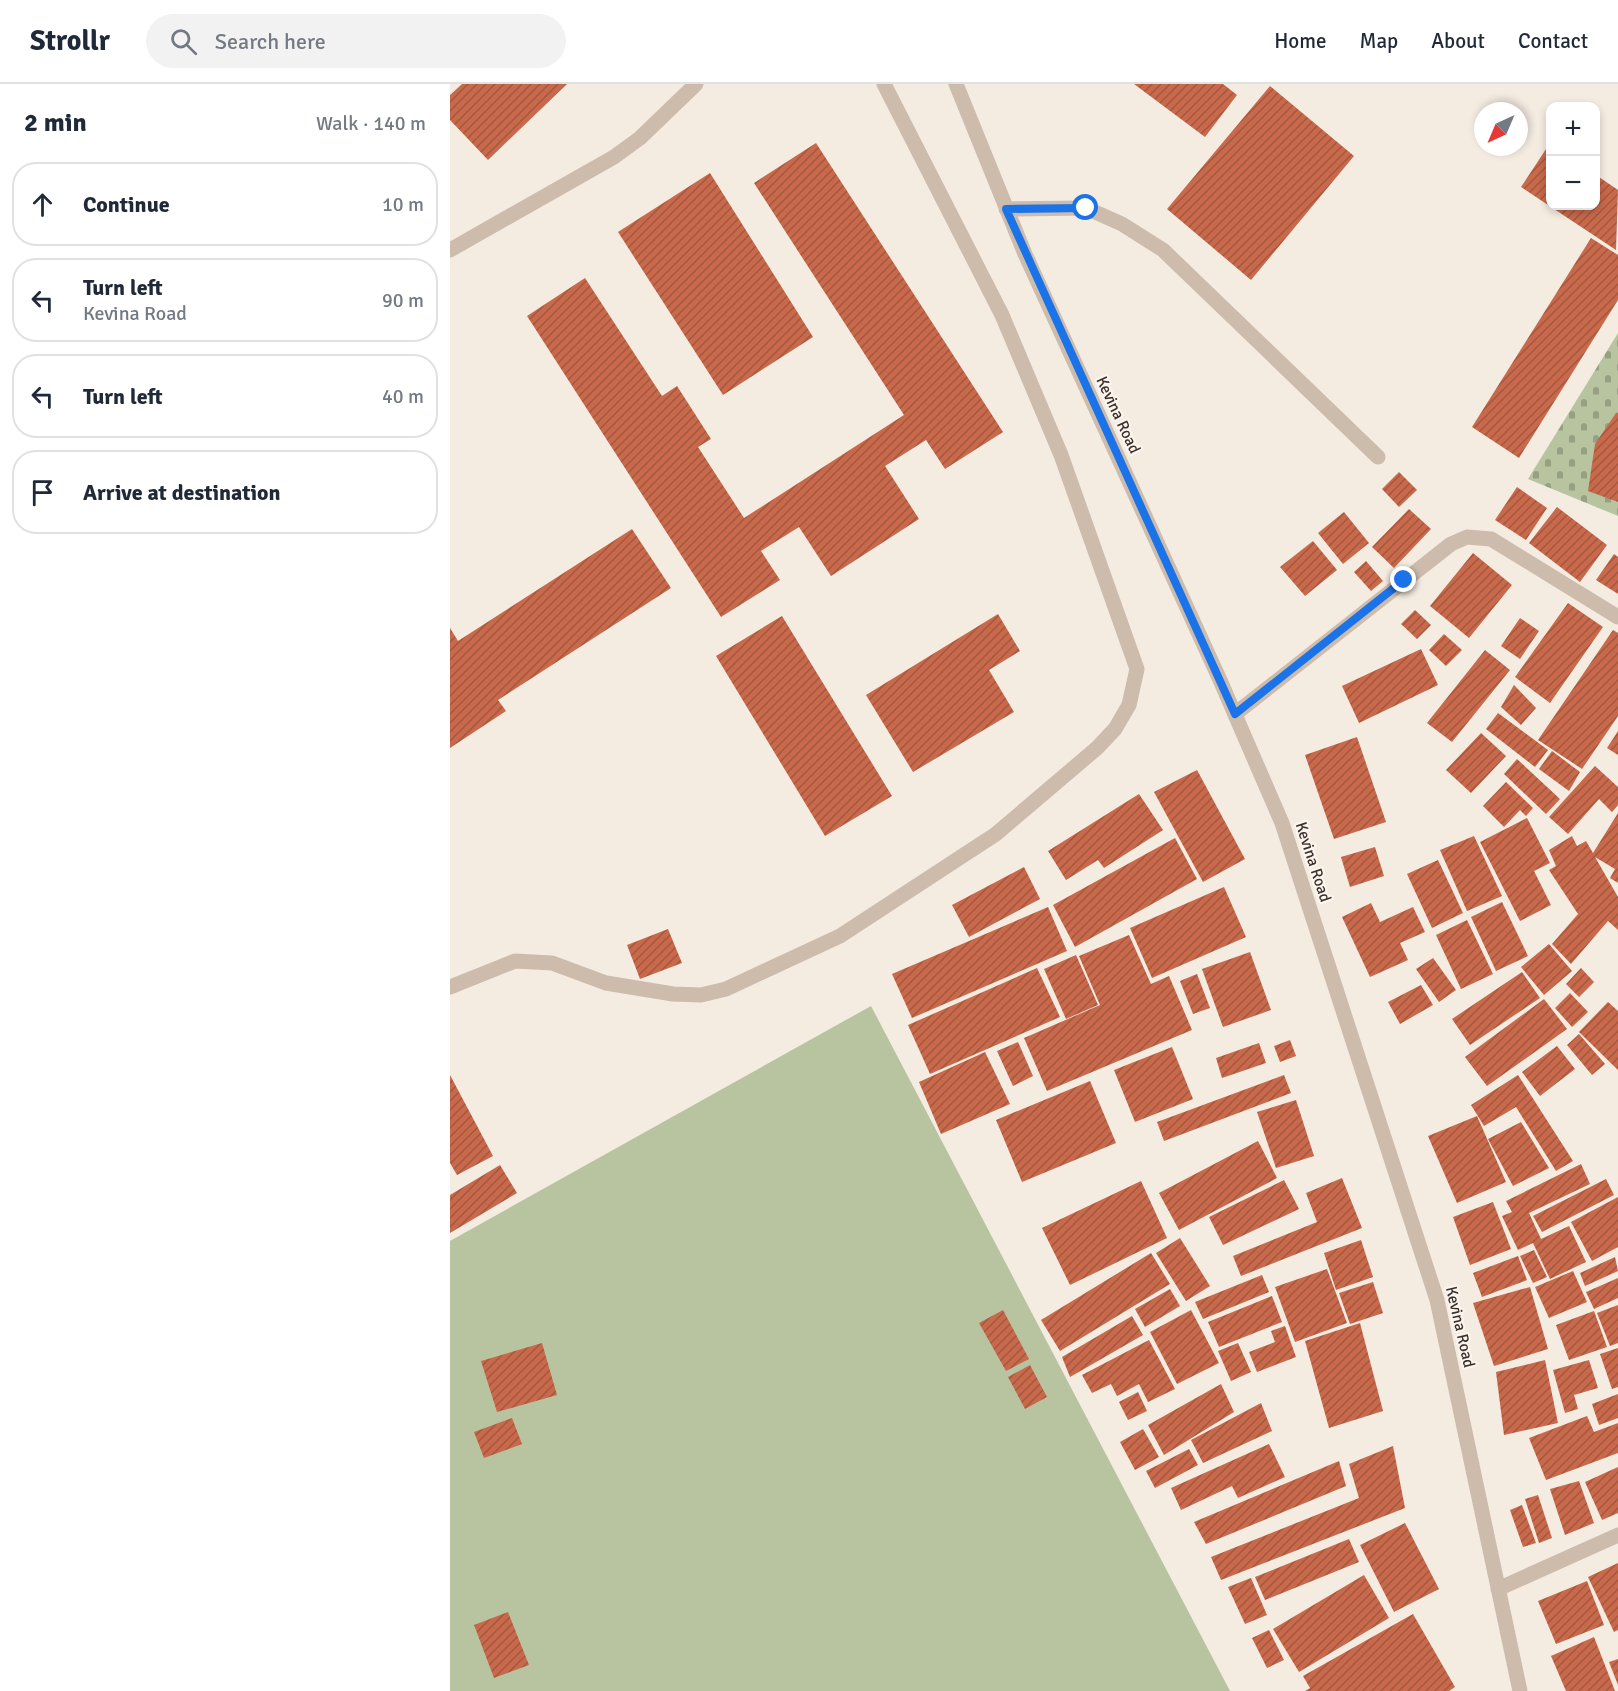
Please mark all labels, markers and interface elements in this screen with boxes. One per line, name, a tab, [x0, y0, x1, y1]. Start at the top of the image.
search box	[146, 14, 566, 68]
text: Strollr	[30, 24, 110, 58]
icon: search	[167, 25, 200, 58]
text: Search here	[215, 28, 326, 55]
text: Home	[1274, 28, 1327, 54]
text: Map	[1360, 28, 1398, 54]
text: About	[1431, 28, 1485, 54]
text: Contact	[1518, 28, 1588, 54]
north arrow	[1474, 102, 1528, 156]
map controls	[1546, 102, 1600, 210]
button: +	[1546, 102, 1600, 156]
text: 2 min	[24, 107, 87, 139]
text: Walk · 140 m	[316, 111, 426, 136]
button: −	[1546, 156, 1600, 210]
icon: ahead	[26, 188, 59, 221]
text: Continue	[83, 191, 170, 218]
text: 10 m	[382, 192, 424, 217]
route start	[1072, 194, 1098, 220]
text: Turn left	[83, 274, 163, 301]
icon: left	[26, 284, 59, 317]
text: 90 m	[382, 288, 424, 313]
text: Kevina Road	[83, 301, 187, 326]
street label: Kevina Road	[1091, 373, 1145, 457]
icon: left	[26, 380, 59, 413]
text: Turn left	[83, 383, 163, 410]
text: 40 m	[382, 384, 424, 409]
icon: arrive	[26, 476, 59, 509]
text: Arrive at destination	[83, 479, 280, 506]
route end	[1390, 566, 1416, 592]
street label: Kevina Road	[1291, 819, 1335, 905]
street label: Kevina Road	[1441, 1284, 1479, 1370]

